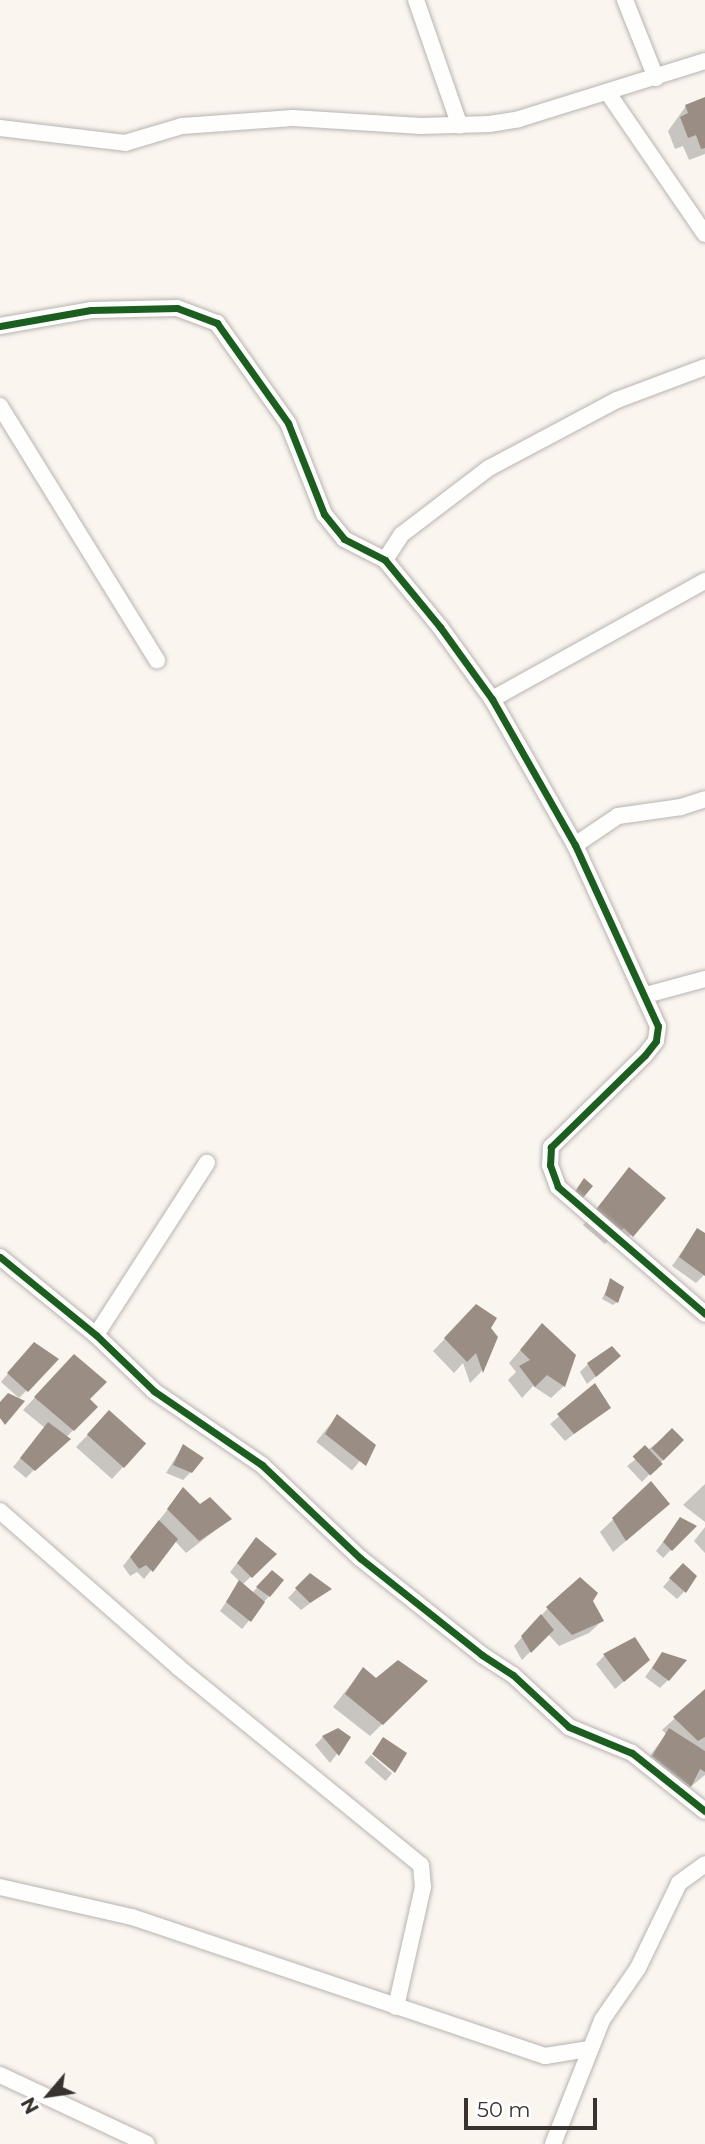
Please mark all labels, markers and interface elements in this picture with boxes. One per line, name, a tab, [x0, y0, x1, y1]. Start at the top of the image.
north arrow	[14, 2060, 84, 2130]
scale bar	[467, 2084, 600, 2128]
text: N	[16, 2093, 44, 2118]
text: 50 m	[477, 2097, 531, 2122]

